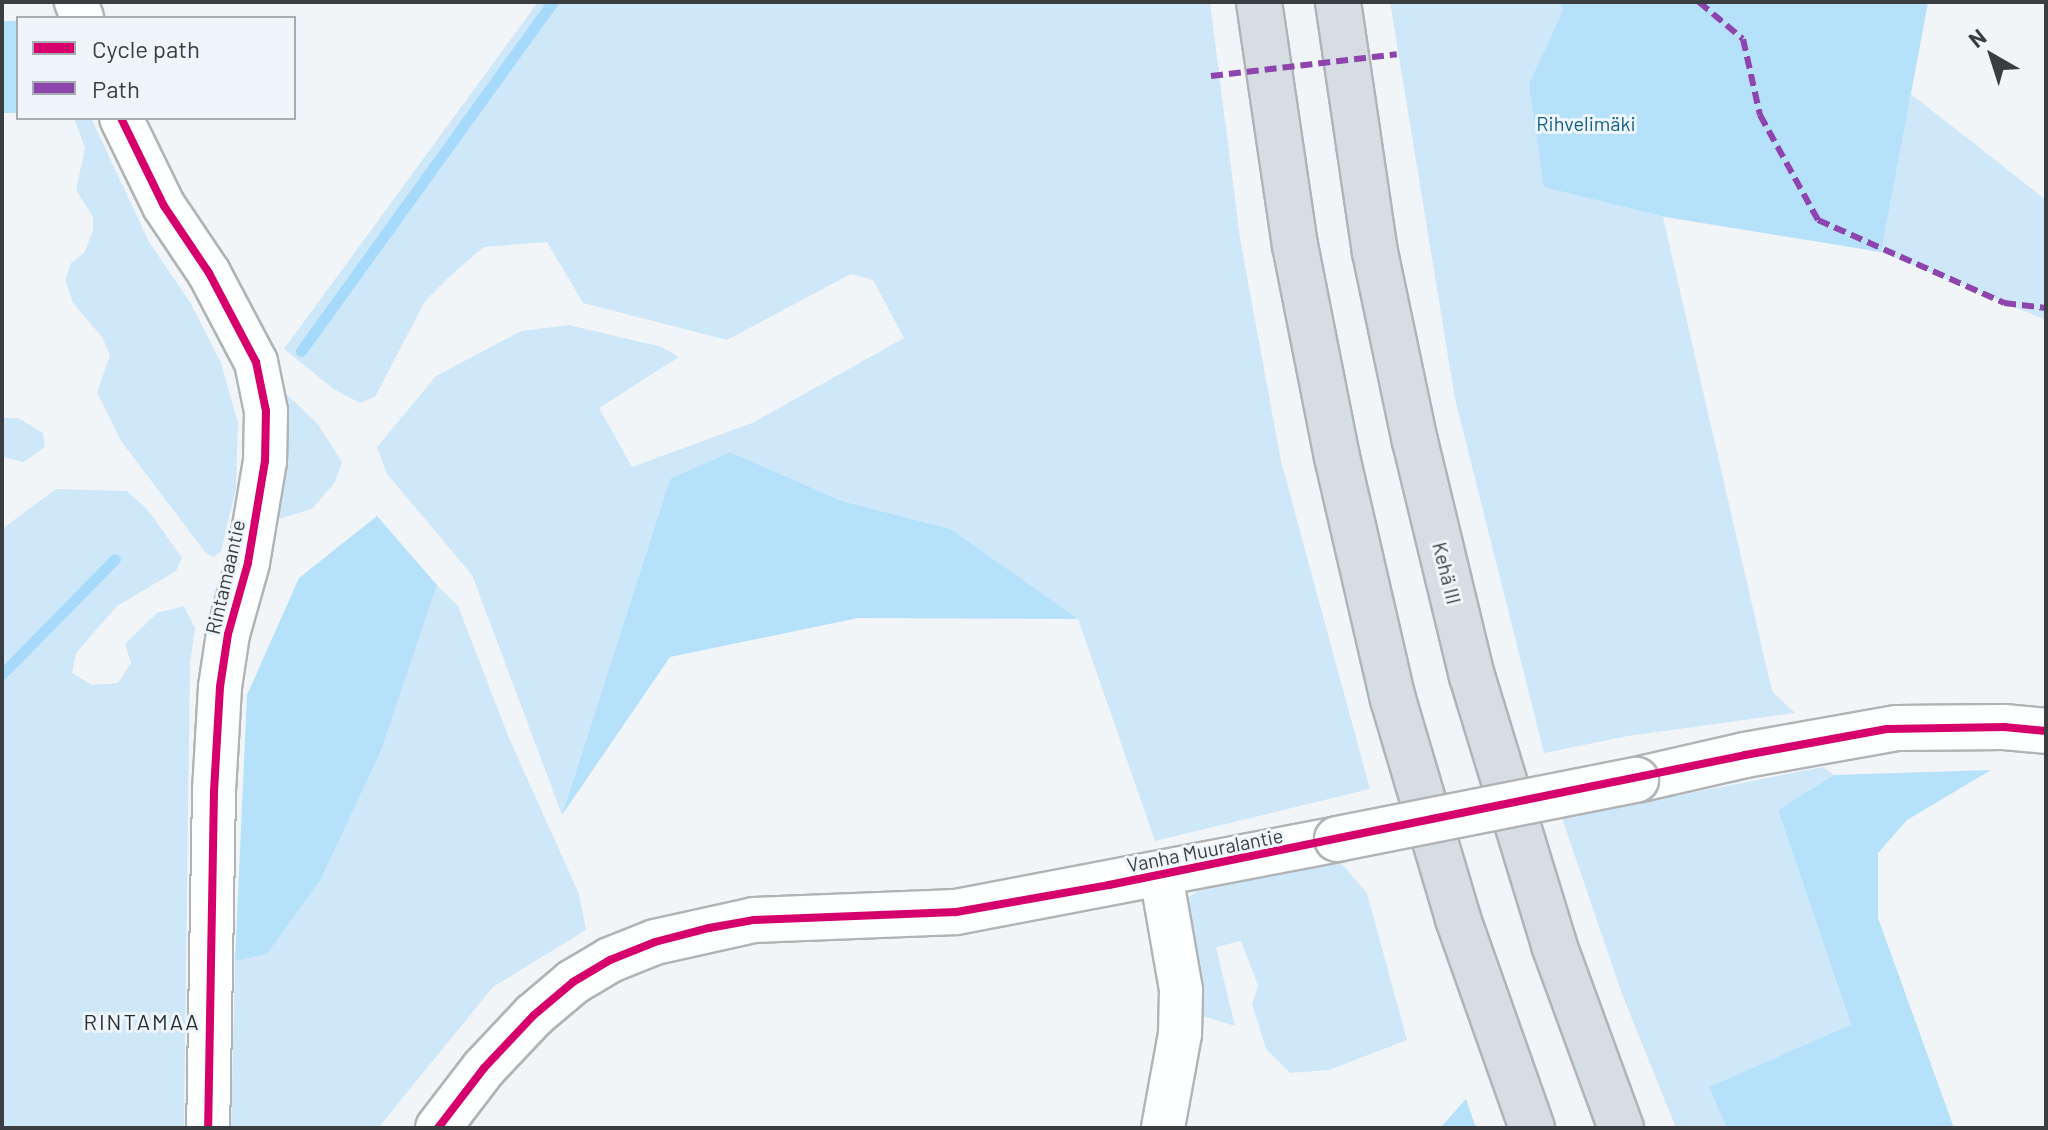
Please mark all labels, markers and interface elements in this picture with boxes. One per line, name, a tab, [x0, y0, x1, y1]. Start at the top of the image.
legend	[16, 16, 296, 120]
north arrow	[1952, 16, 2032, 96]
text: N	[1963, 23, 1991, 52]
text: Cycle path	[92, 34, 200, 63]
text: Path	[92, 74, 140, 103]
park label: Rihvelimäki	[1536, 111, 1636, 135]
street label: Rintamaantie	[200, 518, 250, 636]
street label: Kehä III	[1428, 539, 1466, 607]
street label: Vanha Muuralantie	[1125, 823, 1285, 877]
district label: RINTAMAA	[83, 1009, 201, 1035]

